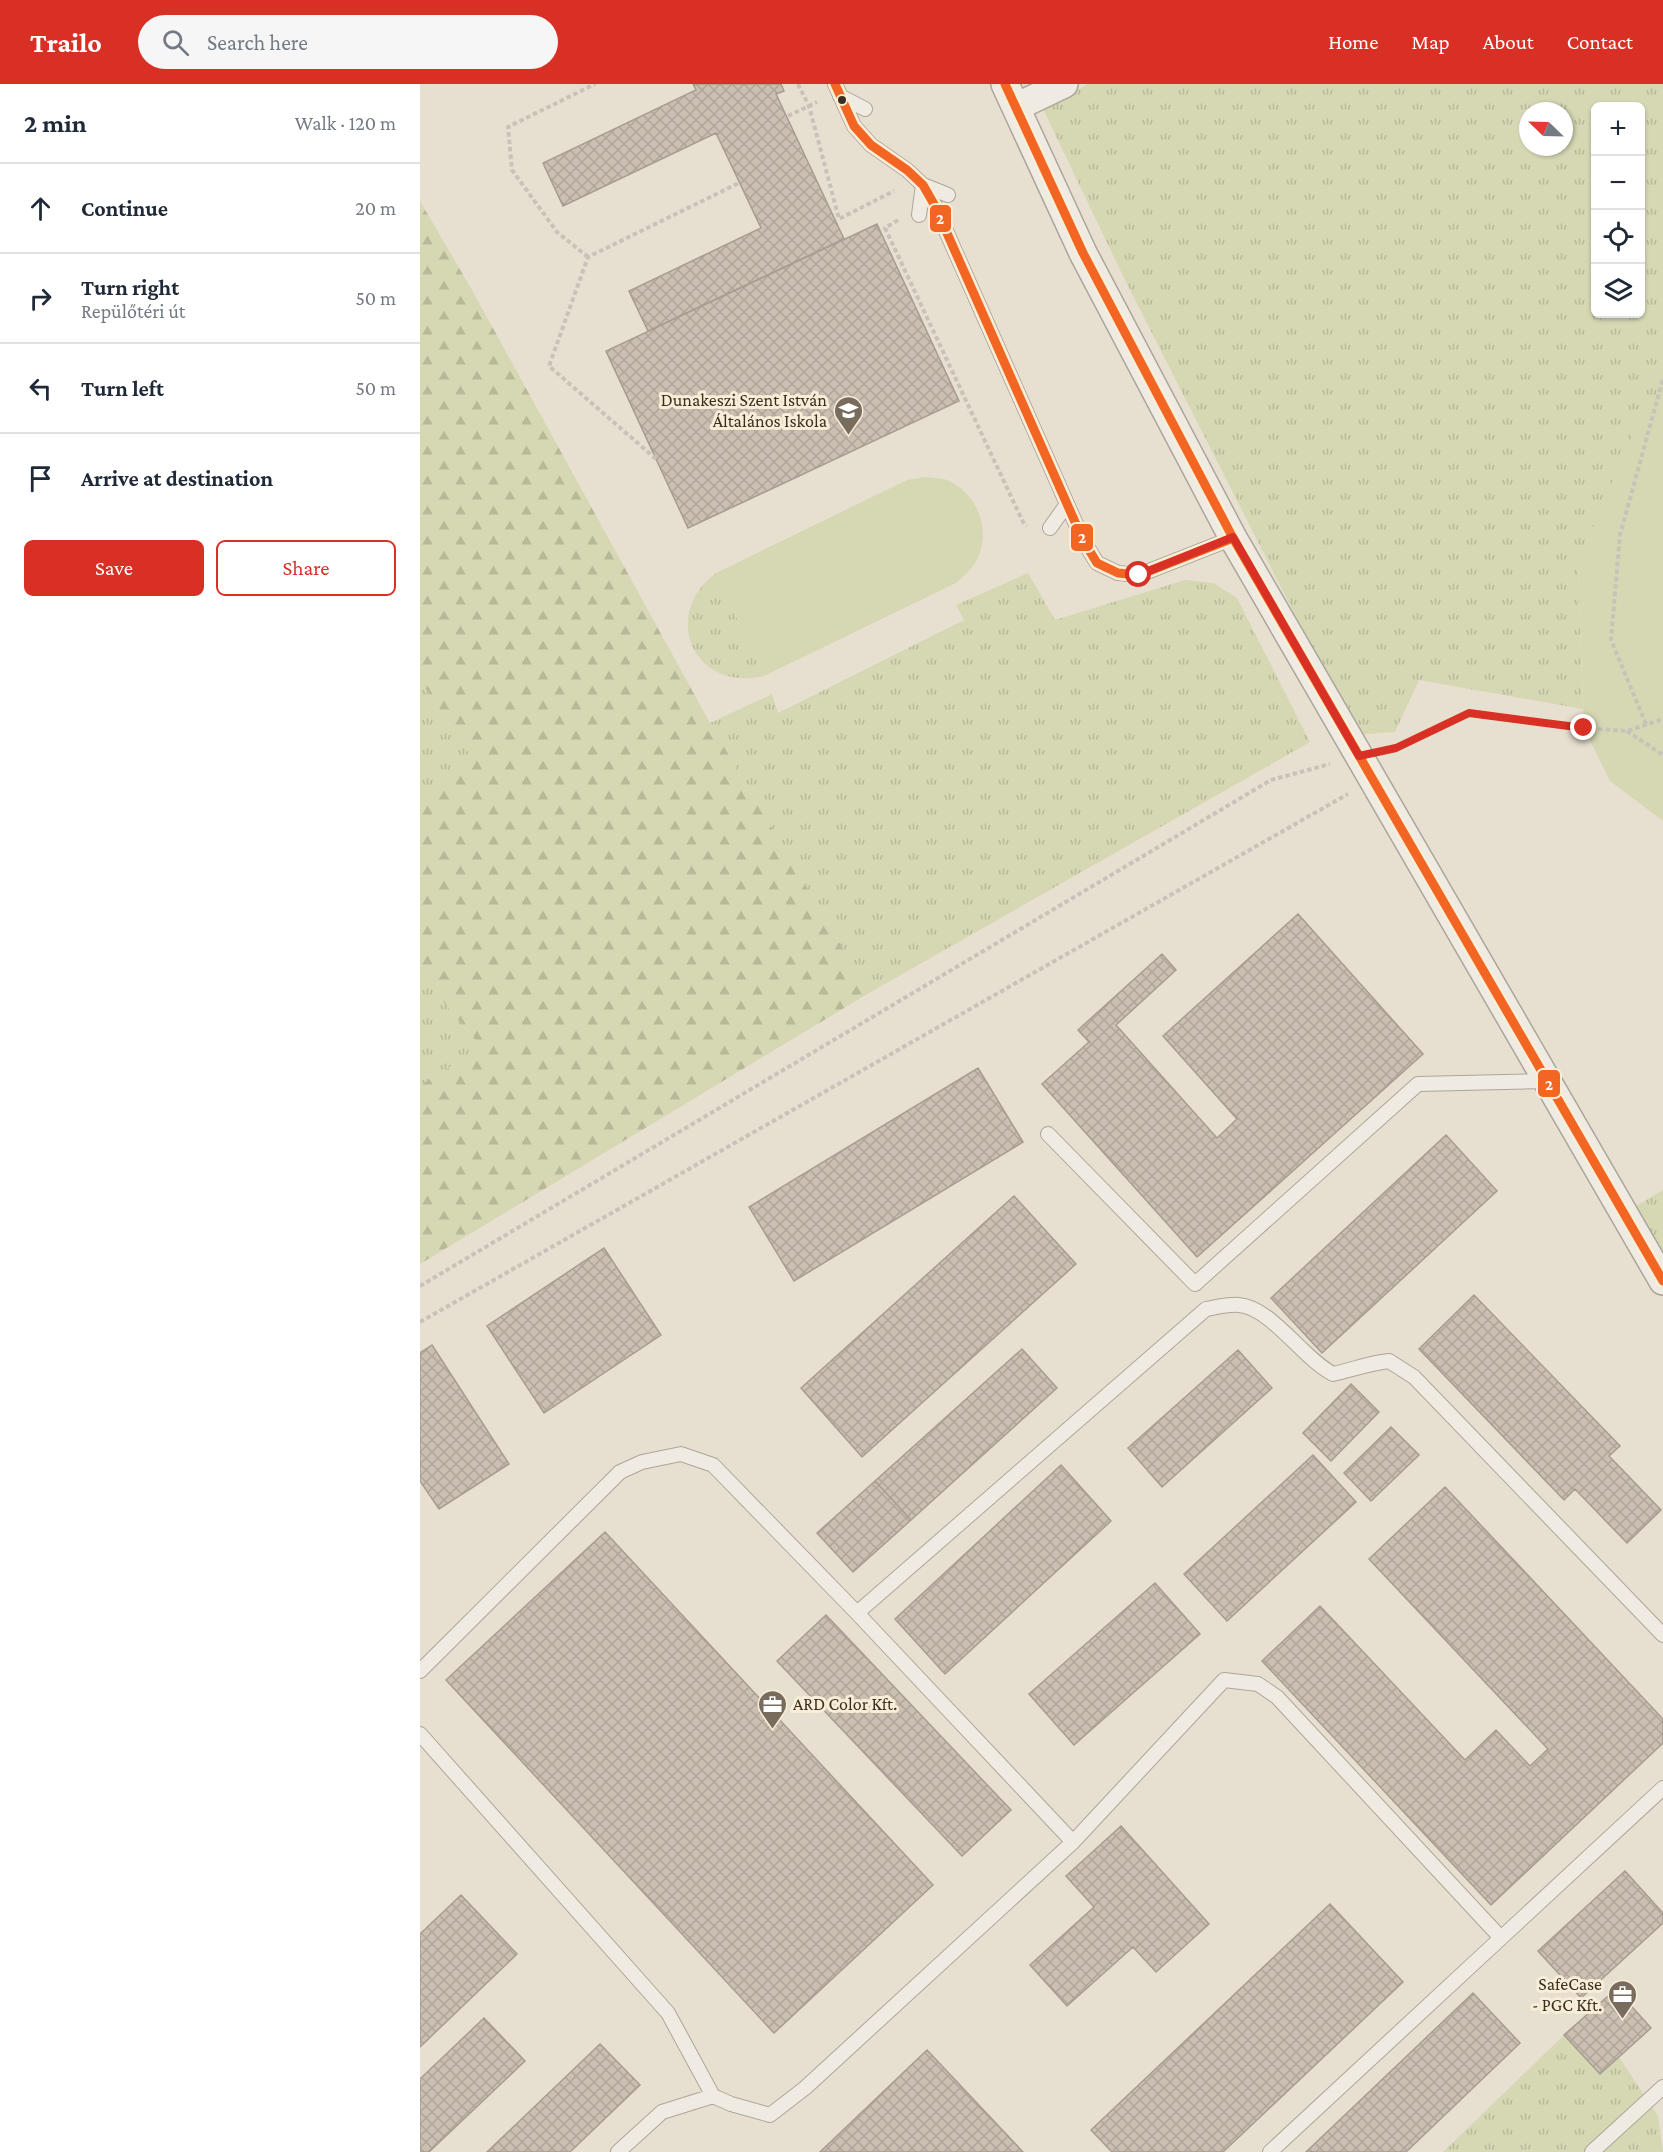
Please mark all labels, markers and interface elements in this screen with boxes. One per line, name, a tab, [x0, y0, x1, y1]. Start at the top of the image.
search box	[138, 15, 558, 69]
icon: search	[159, 26, 192, 59]
text: Trailo	[30, 27, 102, 58]
text: Search here	[207, 30, 308, 55]
text: Home	[1328, 30, 1378, 54]
text: Map	[1411, 30, 1450, 54]
text: About	[1483, 30, 1534, 54]
text: Contact	[1567, 30, 1633, 54]
unlabelled marker	[836, 94, 848, 106]
north arrow	[1519, 102, 1573, 156]
map controls	[1591, 102, 1645, 318]
button: +	[1591, 102, 1645, 156]
text: 2 min	[24, 109, 87, 138]
text: Walk · 120 m	[295, 112, 396, 134]
button: −	[1591, 156, 1645, 210]
icon: ahead	[24, 192, 57, 225]
text: Continue	[81, 196, 168, 221]
text: 20 m	[355, 197, 396, 219]
line badge: 2	[929, 204, 952, 233]
text: 2	[936, 210, 944, 227]
button: locate	[1591, 210, 1645, 264]
button: layers	[1591, 264, 1645, 318]
text: Turn right	[81, 275, 179, 300]
icon: right	[24, 282, 57, 315]
text: 50 m	[355, 287, 396, 309]
text: Repülőtéri út	[81, 300, 186, 322]
icon: left	[24, 372, 57, 405]
text: Turn left	[81, 376, 164, 401]
text: 50 m	[355, 377, 396, 399]
place label: Dunakeszi Szent István Általános Iskola	[661, 390, 827, 431]
school or university icon: Dunakeszi Szent István Általános Iskola	[832, 394, 864, 436]
icon: arrive	[24, 462, 57, 495]
text: Arrive at destination	[81, 466, 273, 491]
line badge: 2	[1070, 523, 1094, 552]
text: 2	[1078, 529, 1086, 546]
button: Save	[24, 540, 204, 596]
button: Share	[216, 540, 396, 596]
route start	[1125, 561, 1151, 587]
route end	[1570, 714, 1596, 740]
line badge: 2	[1537, 1069, 1561, 1098]
text: 2	[1545, 1076, 1553, 1093]
office icon: ARD Color Kft.	[756, 1688, 788, 1730]
place label: ARD Color Kft.	[793, 1694, 897, 1714]
place label: SafeCase - PGC Kft.	[1532, 1974, 1602, 2015]
office icon: SafeCase - PGC Kft.	[1607, 1978, 1639, 2020]

